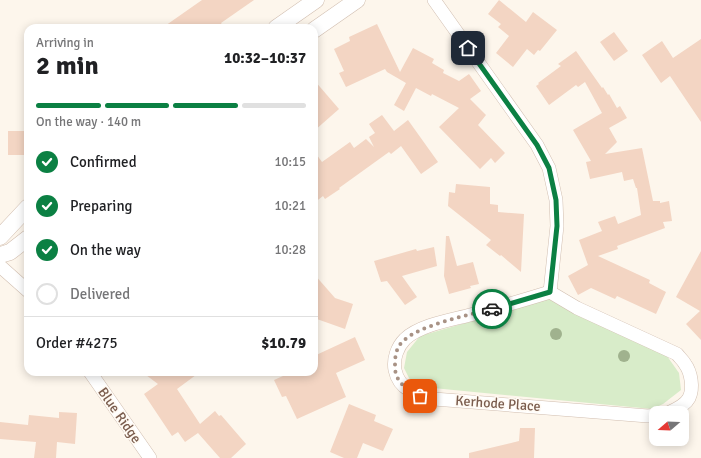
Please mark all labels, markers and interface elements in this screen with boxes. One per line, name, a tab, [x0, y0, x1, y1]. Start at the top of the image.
pin	[451, 31, 485, 65]
text: Arriving in	[36, 35, 94, 51]
icon: home	[457, 37, 479, 59]
text: 10:32–10:37	[224, 49, 306, 67]
text: 2 min	[36, 50, 99, 82]
text: On the way · 140 m	[36, 114, 141, 130]
icon: check	[36, 151, 58, 173]
text: Confirmed	[70, 153, 137, 171]
text: 10:15	[274, 154, 306, 170]
icon: check	[36, 195, 58, 217]
text: Preparing	[70, 197, 133, 215]
text: 10:21	[274, 198, 306, 214]
icon: check	[36, 239, 58, 261]
text: On the way	[70, 241, 141, 259]
text: 10:28	[274, 242, 306, 258]
text: Delivered	[70, 285, 130, 303]
courier	[472, 289, 512, 329]
icon: car	[481, 298, 503, 320]
text: Order #4275	[36, 334, 118, 352]
text: $10.79	[261, 334, 306, 352]
pin	[403, 379, 437, 413]
street label: Blue Ridge	[94, 384, 145, 446]
icon: bag	[409, 385, 431, 407]
street label: Kerhode Place	[455, 392, 541, 415]
north arrow	[649, 406, 689, 446]
map controls	[649, 406, 689, 446]

